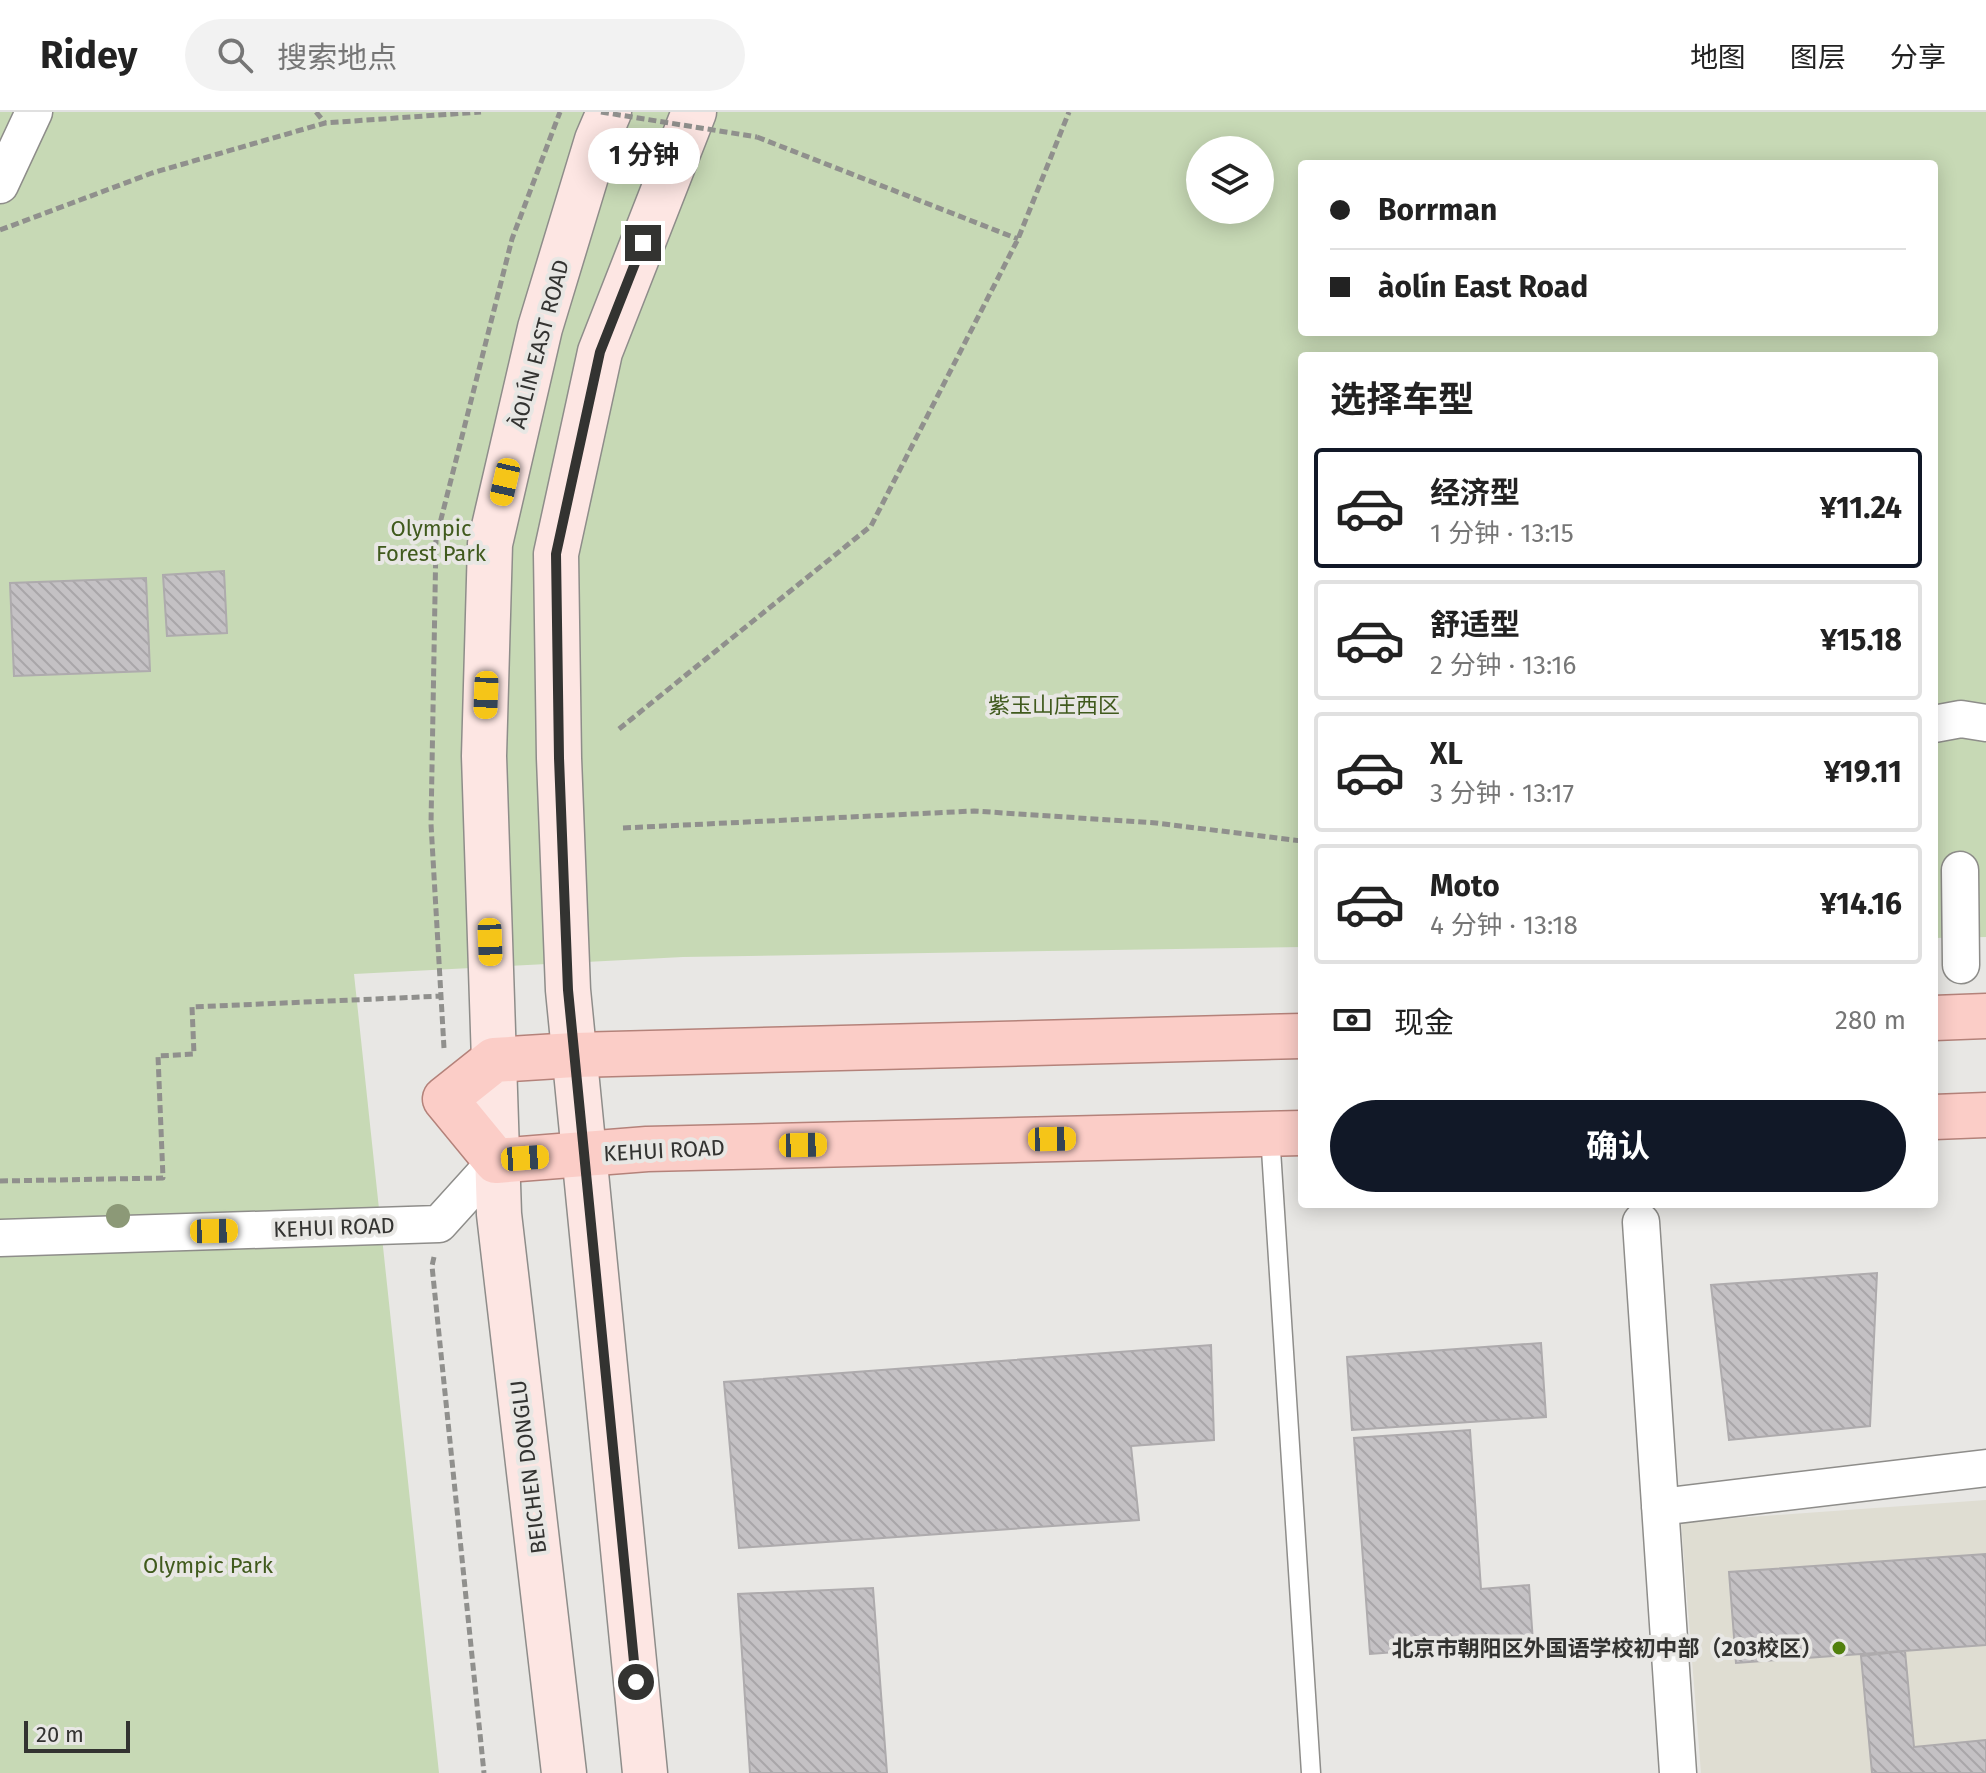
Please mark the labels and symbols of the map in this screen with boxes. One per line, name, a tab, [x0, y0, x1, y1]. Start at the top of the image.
callout: 1 分钟	[587, 127, 699, 183]
route end	[625, 225, 661, 261]
street label: ÀOLÍN EAST ROAD	[504, 257, 575, 432]
car	[488, 456, 522, 508]
park label: Olympic Forest Park	[376, 515, 487, 567]
car	[473, 671, 499, 719]
park label: 紫玉山庄西区	[988, 692, 1120, 719]
car	[477, 918, 503, 966]
car	[1028, 1127, 1076, 1151]
car	[779, 1133, 827, 1157]
street label: KEHUI ROAD	[603, 1134, 725, 1167]
car	[500, 1144, 550, 1172]
street label: KEHUI ROAD	[273, 1212, 395, 1243]
car	[190, 1219, 238, 1243]
street label: BEICHEN DONGLU	[504, 1379, 553, 1555]
park label: Olympic Park	[143, 1552, 274, 1579]
place label: 北京市朝阳区外国语学校初中部（203校区）	[1392, 1635, 1823, 1662]
marker: 北京市朝阳区外国语学校初中部（203校区）	[1830, 1639, 1848, 1657]
route start	[618, 1664, 654, 1700]
scale bar	[24, 1717, 130, 1753]

